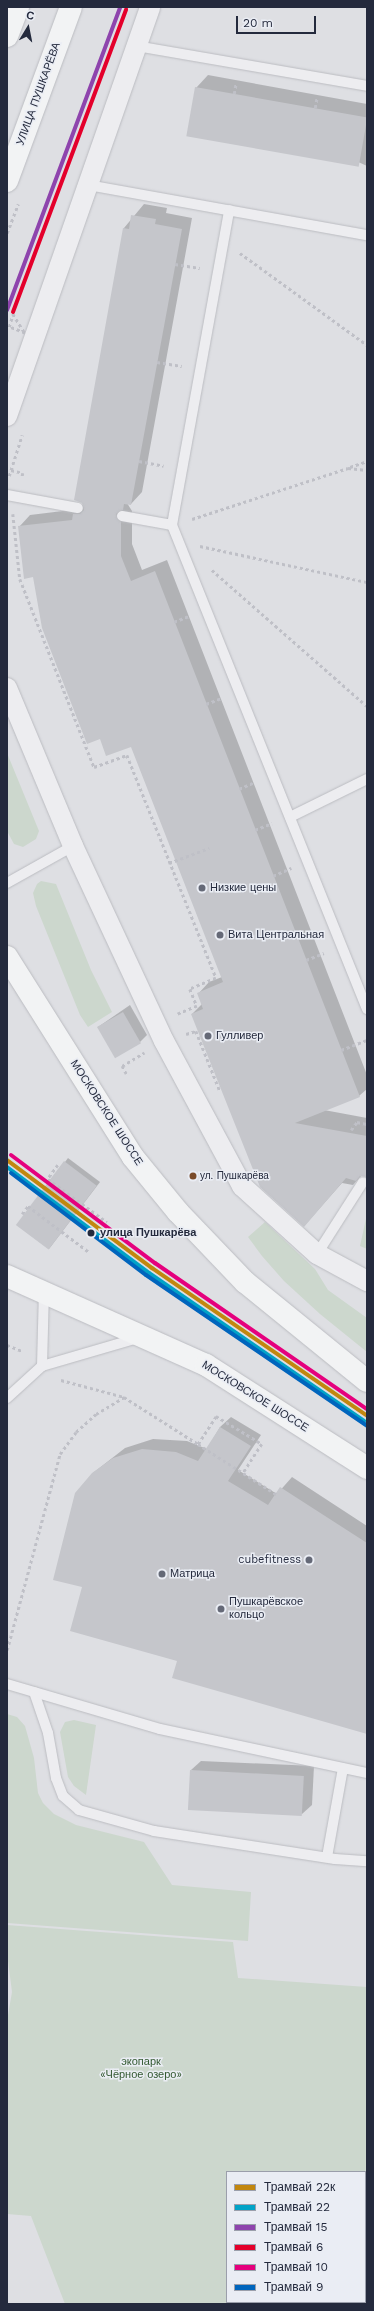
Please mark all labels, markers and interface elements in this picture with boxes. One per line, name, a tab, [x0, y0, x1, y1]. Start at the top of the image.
north arrow	[8, 8, 48, 48]
scale bar	[238, 8, 318, 34]
text: С	[25, 9, 35, 23]
text: 20 m	[243, 16, 273, 30]
street label: УЛИЦА ПУШКАРЁВА	[14, 41, 64, 147]
place label: Низкие цены	[210, 881, 276, 895]
marker: Низкие цены	[197, 883, 207, 893]
place label: Вита Центральная	[228, 928, 324, 942]
marker: Вита Центральная	[215, 930, 225, 940]
place label: Гулливер	[216, 1029, 263, 1043]
marker: Гулливер	[203, 1031, 213, 1041]
street label: МОСКОВСКОЕ ШОССЕ	[67, 1058, 145, 1168]
place label: ул. Пушкарёва	[200, 1170, 269, 1182]
marker: ул. Пушкарёва	[188, 1171, 198, 1181]
marker: улица Пушкарёва	[84, 1226, 98, 1240]
place label: улица Пушкарёва	[100, 1226, 196, 1240]
street label: МОСКОВСКОЕ ШОССЕ	[199, 1359, 311, 1435]
place label: cubefitness	[238, 1553, 301, 1567]
marker: cubefitness	[304, 1555, 314, 1565]
place label: Матрица	[170, 1567, 215, 1581]
marker: Матрица	[157, 1569, 167, 1579]
place label: Пушкарёвское кольцо	[229, 1596, 303, 1622]
marker: Пушкарёвское кольцо	[216, 1604, 226, 1614]
park label: экопарк «Чёрное озеро»	[100, 2056, 182, 2082]
legend	[226, 2171, 366, 2303]
text: Трамвай 22к	[264, 2180, 335, 2194]
text: Трамвай 22	[264, 2200, 330, 2214]
text: Трамвай 15	[264, 2220, 327, 2234]
text: Трамвай 6	[264, 2240, 323, 2254]
text: Трамвай 10	[264, 2260, 328, 2274]
text: Трамвай 9	[264, 2280, 323, 2294]

